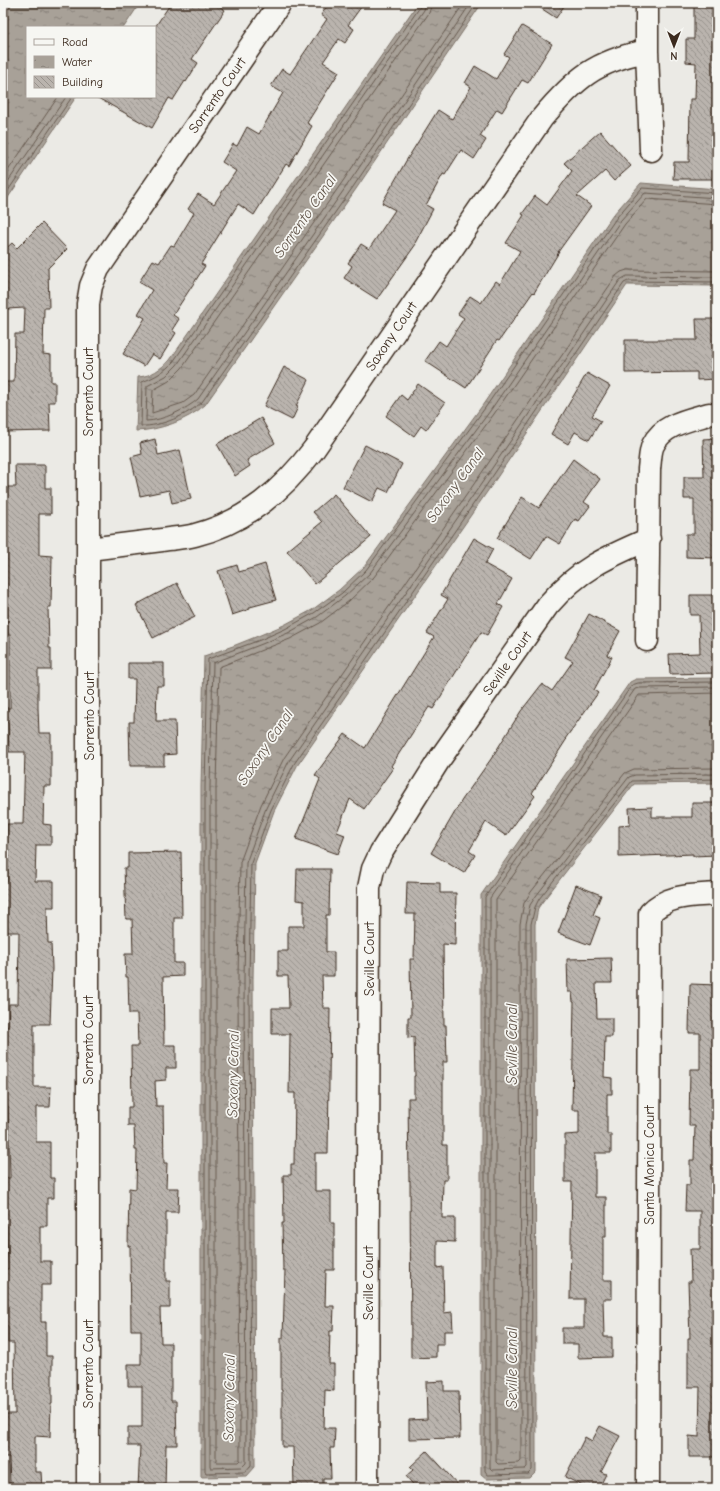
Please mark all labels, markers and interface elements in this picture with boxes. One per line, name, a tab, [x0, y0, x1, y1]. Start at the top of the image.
legend	[26, 26, 156, 98]
north arrow	[654, 26, 694, 66]
text: Road	[62, 35, 88, 49]
text: N	[670, 49, 678, 62]
street label: Sorrento Court	[185, 53, 251, 137]
text: Water	[62, 55, 92, 69]
text: Building	[62, 75, 103, 89]
water label: Sorrento Canal	[270, 171, 341, 261]
street label: Saxony Court	[362, 298, 421, 374]
street label: Sorrento Court	[80, 346, 97, 437]
water label: Saxony Canal	[422, 444, 488, 526]
street label: Seville Court	[479, 627, 536, 699]
street label: Sorrento Court	[81, 670, 98, 761]
water label: Saxony Canal	[233, 705, 297, 788]
street label: Seville Court	[361, 921, 378, 996]
street label: Sorrento Court	[80, 994, 97, 1085]
water label: Seville Canal	[503, 1003, 521, 1084]
water label: Saxony Canal	[223, 1030, 243, 1118]
street label: Santa Monica Court	[641, 1104, 658, 1225]
street label: Seville Court	[360, 1245, 377, 1320]
street label: Sorrento Court	[80, 1318, 97, 1409]
water label: Seville Canal	[503, 1327, 521, 1408]
water label: Saxony Canal	[219, 1354, 239, 1442]

